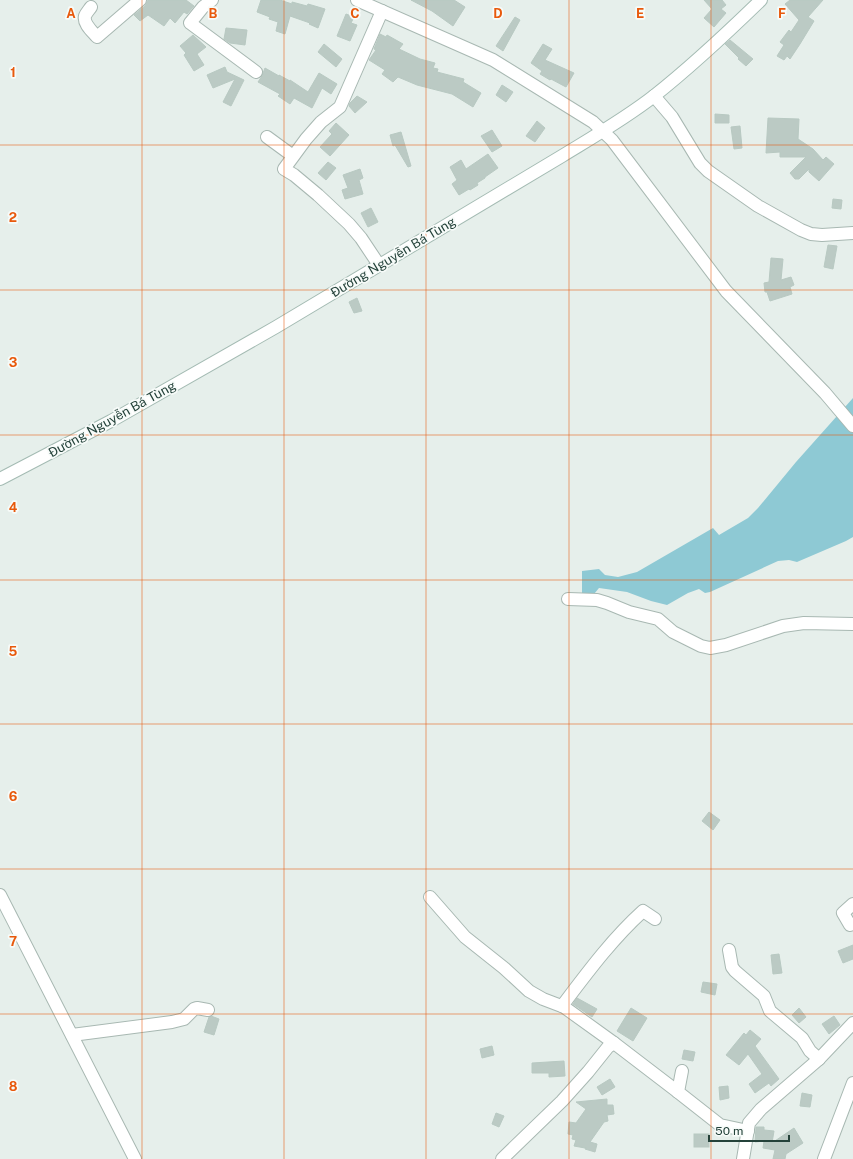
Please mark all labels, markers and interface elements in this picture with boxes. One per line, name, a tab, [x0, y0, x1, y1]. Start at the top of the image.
text: A	[66, 6, 76, 21]
text: B	[209, 6, 218, 21]
text: C	[350, 6, 360, 21]
text: D	[493, 6, 503, 21]
text: E	[636, 6, 644, 21]
text: F	[778, 6, 786, 21]
text: 1	[10, 65, 16, 80]
text: 2	[9, 210, 17, 225]
street label: Đường Nguyễn Bá Tùng	[328, 214, 458, 300]
text: 3	[9, 355, 18, 370]
street label: Đường Nguyễn Bá Tùng	[46, 378, 178, 460]
text: 4	[9, 500, 18, 515]
text: 5	[9, 644, 18, 659]
text: 6	[9, 789, 18, 804]
text: 7	[9, 934, 17, 949]
text: 8	[9, 1079, 18, 1094]
scale bar	[709, 1117, 789, 1143]
text: 50 m	[715, 1124, 743, 1138]

